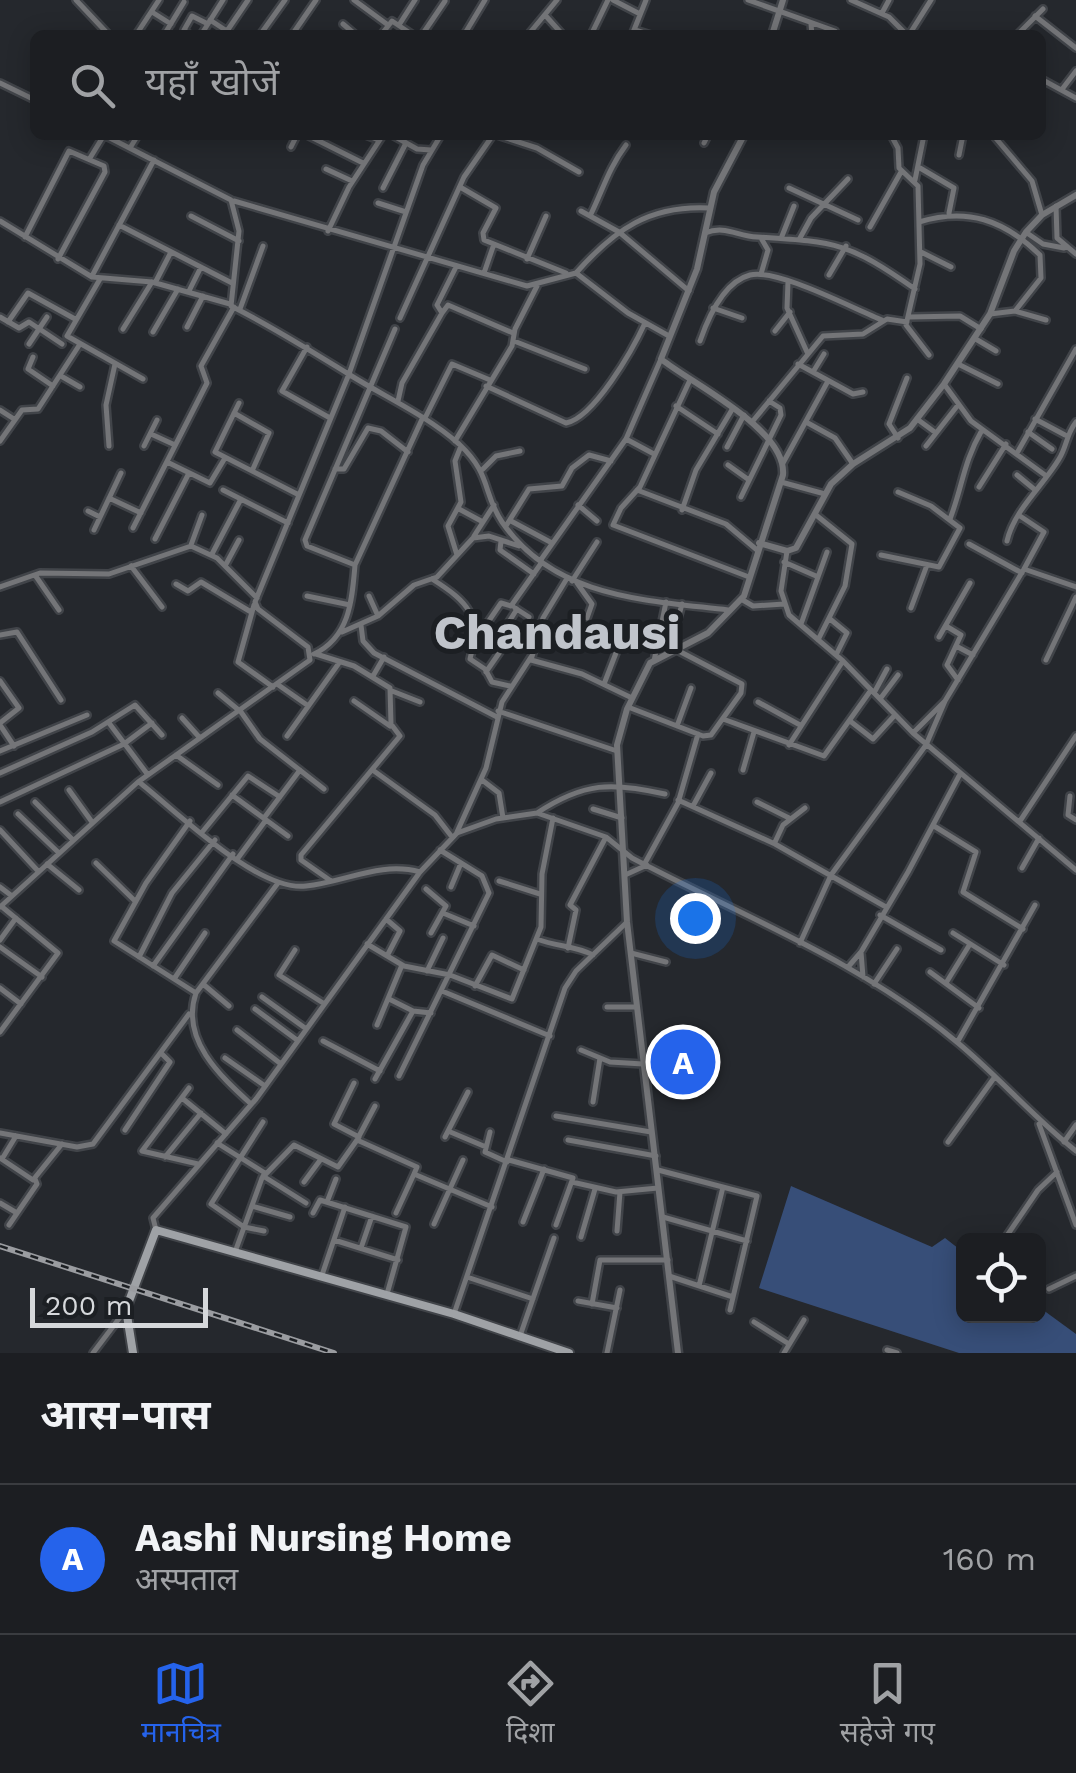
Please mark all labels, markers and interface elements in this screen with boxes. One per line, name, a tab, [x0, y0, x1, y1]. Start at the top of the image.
search box	[30, 30, 1046, 140]
icon: search	[65, 58, 120, 113]
text: यहाँ खोजें	[145, 60, 279, 104]
district label: Chandausi	[433, 604, 681, 661]
your location	[670, 893, 721, 944]
pin: A	[650, 1024, 716, 1100]
map controls	[956, 1233, 1046, 1323]
button: locate	[956, 1233, 1046, 1323]
scale bar	[30, 1283, 208, 1328]
text: 200 m	[45, 1289, 132, 1322]
text: आस-पास	[40, 1390, 210, 1439]
text: Aashi Nursing Home	[135, 1516, 512, 1560]
text: A	[62, 1540, 83, 1578]
text: 160 m	[943, 1540, 1036, 1578]
text: अस्पताल	[135, 1560, 238, 1598]
tab: मानचित्र	[141, 1656, 221, 1753]
tab: दिशा	[503, 1656, 558, 1753]
tab: सहेजे गए	[840, 1656, 935, 1753]

